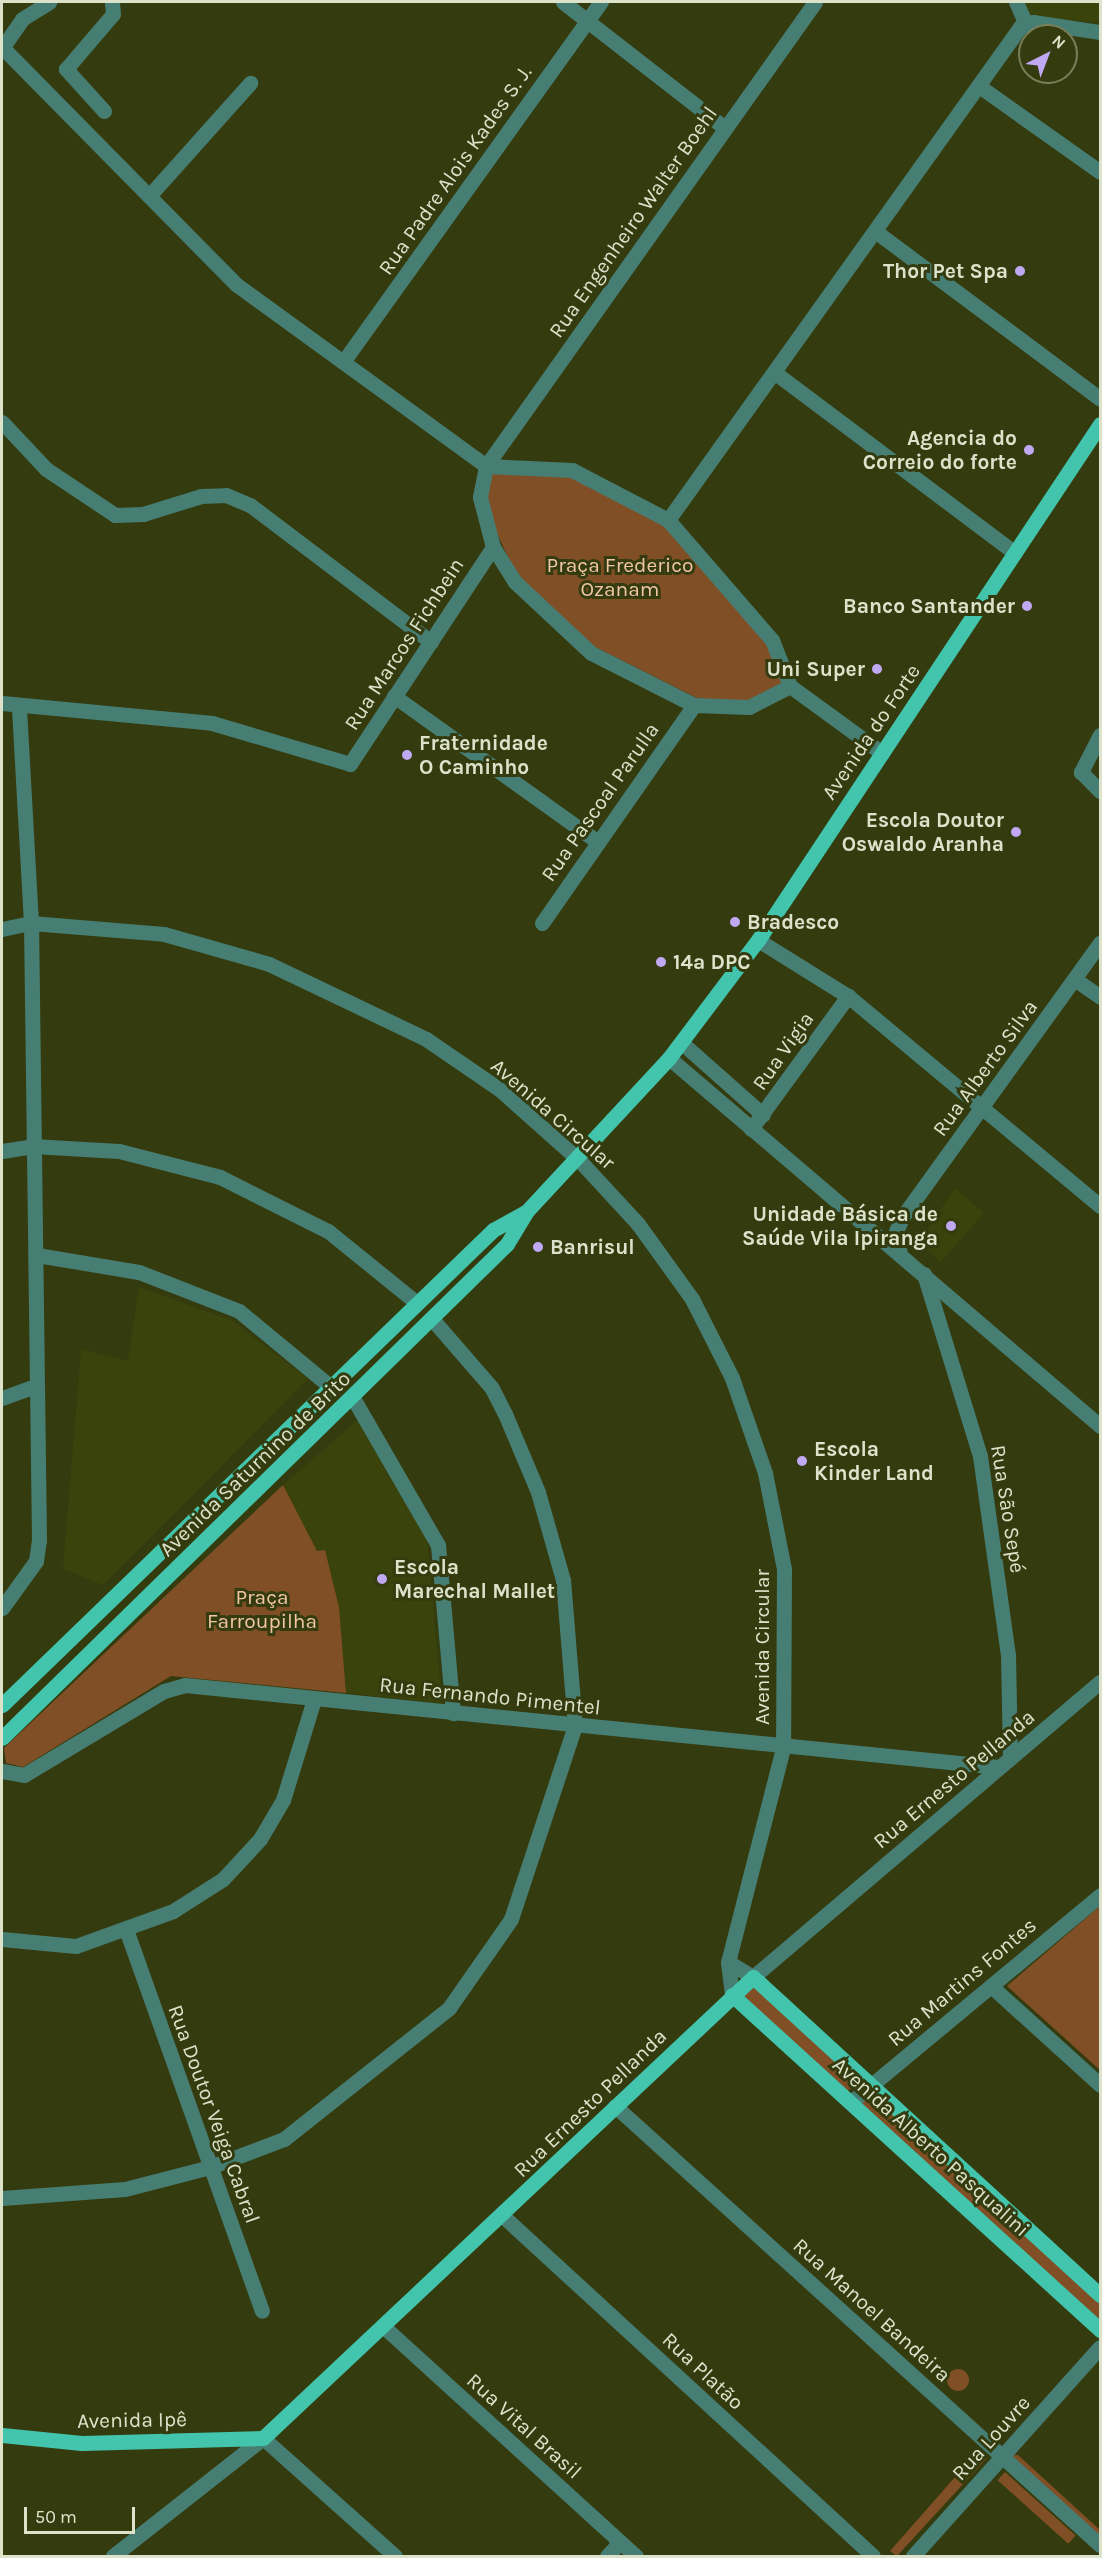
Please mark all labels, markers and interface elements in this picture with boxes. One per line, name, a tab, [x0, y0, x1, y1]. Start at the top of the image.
north arrow	[1018, 24, 1078, 84]
text: N	[1048, 31, 1070, 53]
street label: Rua Padre Alois Kades S. J.	[373, 60, 537, 280]
street label: Rua Engenheiro Walter Boehl	[543, 102, 723, 342]
place label: Thor Pet Spa	[883, 258, 1008, 284]
marker: Thor Pet Spa	[1013, 264, 1027, 278]
place label: Agencia do Correio do forte	[863, 425, 1017, 475]
marker: Agencia do Correio do forte	[1022, 443, 1036, 457]
park label: Praça Frederico Ozanam	[547, 552, 693, 602]
street label: Rua Marcos Fichbein	[339, 553, 469, 735]
place label: Banco Santander	[843, 593, 1015, 619]
marker: Banco Santander	[1020, 599, 1034, 613]
place label: Uni Super	[766, 656, 865, 682]
street label: Avenida do Forte	[816, 659, 926, 805]
marker: Uni Super	[870, 662, 884, 676]
street label: Rua Pascoal Parulla	[536, 718, 664, 886]
place label: Fraternidade O Caminho	[419, 730, 548, 780]
marker: Fraternidade O Caminho	[400, 748, 414, 762]
place label: Escola Doutor Oswaldo Aranha	[842, 807, 1004, 857]
marker: Escola Doutor Oswaldo Aranha	[1009, 825, 1023, 839]
place label: Bradesco	[747, 909, 839, 935]
marker: Bradesco	[728, 915, 742, 929]
place label: 14ª DPC	[673, 949, 750, 975]
marker: 14ª DPC	[654, 955, 668, 969]
street label: Rua Alberto Silva	[927, 995, 1043, 1141]
street label: Rua Vigia	[747, 1007, 819, 1095]
street label: Avenida Circular	[486, 1053, 620, 1175]
place label: Unidade Básica de Saúde Vila Ipiranga	[742, 1201, 938, 1251]
marker: Unidade Básica de Saúde Vila Ipiranga	[942, 1217, 960, 1235]
place label: Banrisul	[550, 1234, 635, 1260]
marker: Banrisul	[531, 1240, 545, 1254]
street label: Avenida Saturnino de Brito	[154, 1366, 356, 1562]
place label: Escola Kinder Land	[814, 1436, 934, 1486]
street label: Rua São Sepé	[985, 1443, 1031, 1575]
marker: Escola Kinder Land	[795, 1454, 809, 1468]
place label: Escola Marechal Mallet	[394, 1554, 555, 1604]
street label: Avenida Circular	[749, 1569, 775, 1725]
marker: Escola Marechal Mallet	[375, 1572, 389, 1586]
park label: Praça Farroupilha	[207, 1584, 317, 1634]
street label: Rua Fernando Pimentel	[378, 1672, 602, 1720]
street label: Rua Ernesto Pellanda	[868, 1704, 1040, 1854]
street label: Rua Martins Fontes	[883, 1913, 1041, 2051]
street label: Rua Doutor Veiga Cabral	[163, 2001, 265, 2227]
street label: Rua Ernesto Pellanda	[508, 2024, 672, 2182]
street label: Avenida Alberto Pasqualini	[828, 2052, 1034, 2242]
street label: Rua Manoel Bandeira	[788, 2233, 956, 2387]
street label: Rua Platão	[657, 2327, 749, 2415]
street label: Rua Vital Brasil	[461, 2368, 587, 2484]
street label: Rua Louvre	[946, 2391, 1036, 2485]
street label: Avenida Ipê	[77, 2406, 187, 2434]
scale bar	[27, 2495, 138, 2533]
text: 50 m	[35, 2506, 77, 2528]

